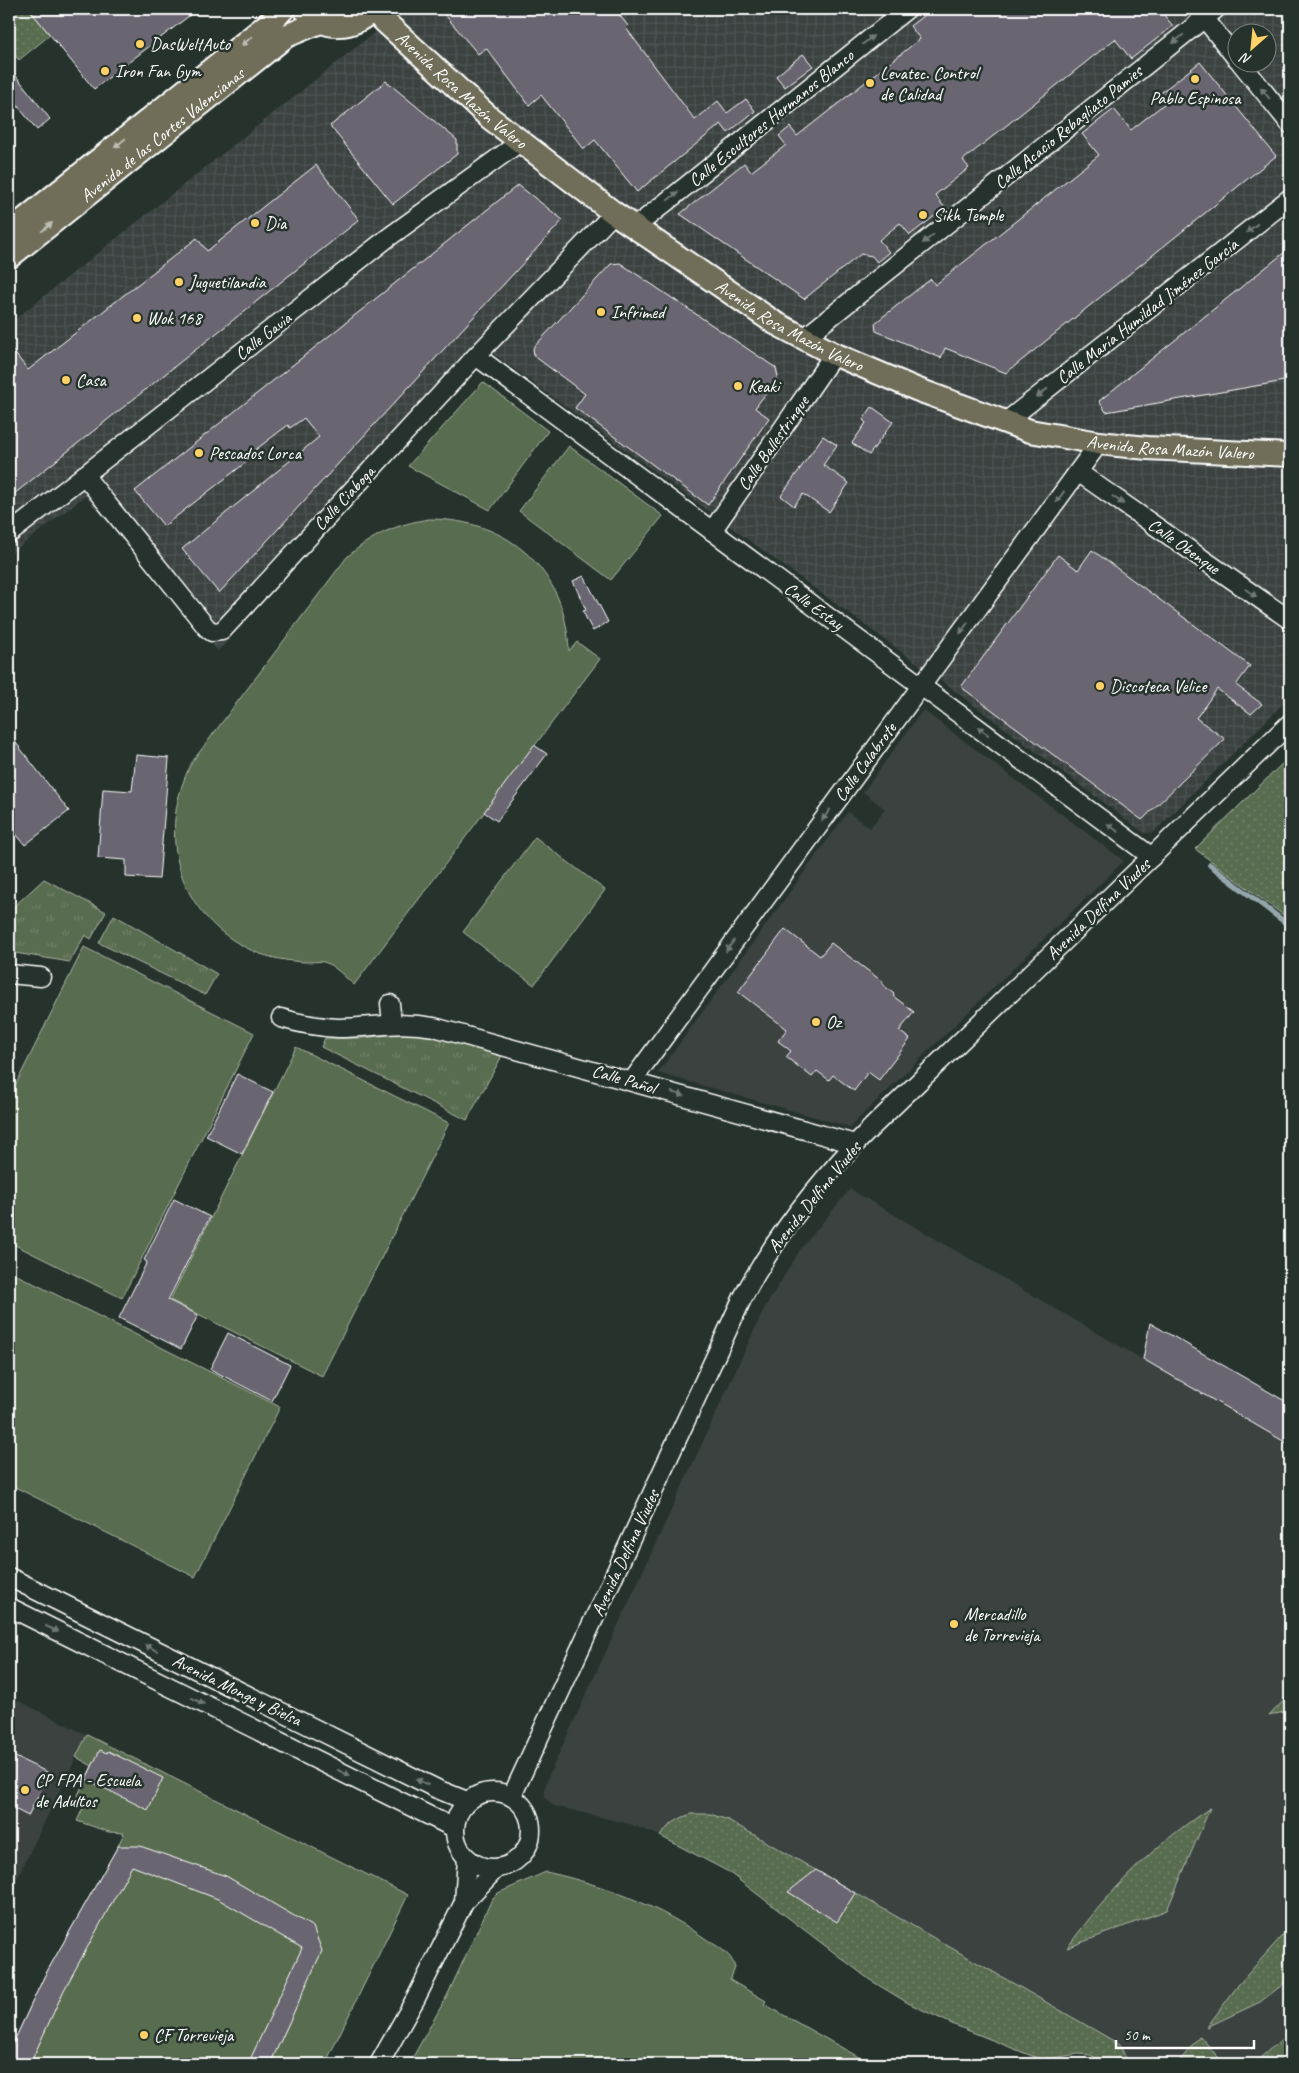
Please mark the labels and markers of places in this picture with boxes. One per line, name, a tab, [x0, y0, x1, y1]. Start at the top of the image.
place label: DasWeltAuto	[150, 33, 232, 55]
marker: DasWeltAuto	[134, 38, 146, 50]
place label: Iron Fan Gym	[115, 60, 202, 82]
place label: Levatec. Control de Calidad	[880, 62, 981, 105]
marker: Iron Fan Gym	[99, 65, 111, 77]
marker: Pablo Espinosa	[1189, 73, 1201, 85]
marker: Levatec. Control de Calidad	[864, 77, 876, 89]
place label: Pablo Espinosa	[1150, 87, 1242, 109]
place label: Sikh Temple	[933, 204, 1005, 226]
marker: Sikh Temple	[917, 209, 929, 221]
place label: Dia	[265, 212, 288, 234]
marker: Dia	[249, 217, 261, 229]
place label: Juguetilandia	[188, 271, 267, 293]
marker: Juguetilandia	[173, 276, 185, 288]
place label: Infrimed	[611, 301, 667, 323]
marker: Infrimed	[595, 306, 607, 318]
place label: Wok 168	[147, 307, 203, 329]
marker: Wok 168	[131, 312, 143, 324]
place label: Casa	[76, 369, 107, 391]
marker: Casa	[60, 374, 72, 386]
place label: Keaki	[748, 375, 782, 397]
marker: Keaki	[732, 380, 744, 392]
place label: Pescados Lorca	[209, 442, 303, 464]
marker: Pescados Lorca	[193, 447, 205, 459]
place label: Discoteca Velice	[1110, 675, 1208, 697]
marker: Discoteca Velice	[1094, 680, 1106, 692]
place label: Oz	[826, 1011, 843, 1033]
marker: Oz	[810, 1016, 822, 1028]
place label: Mercadillo de Torrevieja	[964, 1603, 1041, 1646]
marker: Mercadillo de Torrevieja	[948, 1618, 960, 1630]
place label: CP FPA - Escuela de Adultos	[35, 1769, 142, 1812]
marker: CP FPA - Escuela de Adultos	[19, 1784, 31, 1796]
place label: CF Torrevieja	[154, 2024, 235, 2046]
marker: CF Torrevieja	[138, 2029, 150, 2041]

